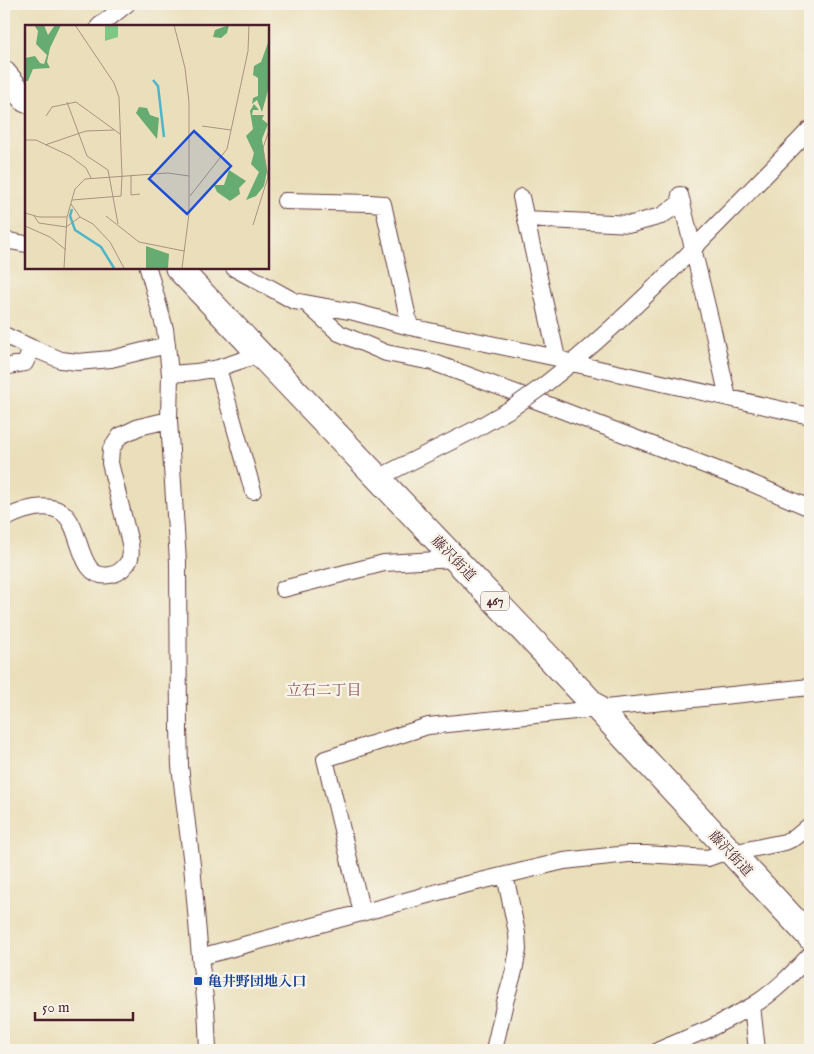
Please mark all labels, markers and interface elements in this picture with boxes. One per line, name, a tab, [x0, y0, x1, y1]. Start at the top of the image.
inset map	[25, 25, 269, 269]
street label: 藤沢街道	[427, 532, 479, 585]
road number: 467	[481, 592, 509, 610]
district label: 立石二丁目	[286, 681, 362, 700]
street label: 藤沢街道	[705, 827, 756, 880]
place label: 亀井野団地入口	[208, 973, 306, 991]
marker: 亀井野団地入口	[192, 975, 204, 987]
scale bar	[35, 989, 132, 1021]
text: 50 m	[42, 998, 70, 1017]

